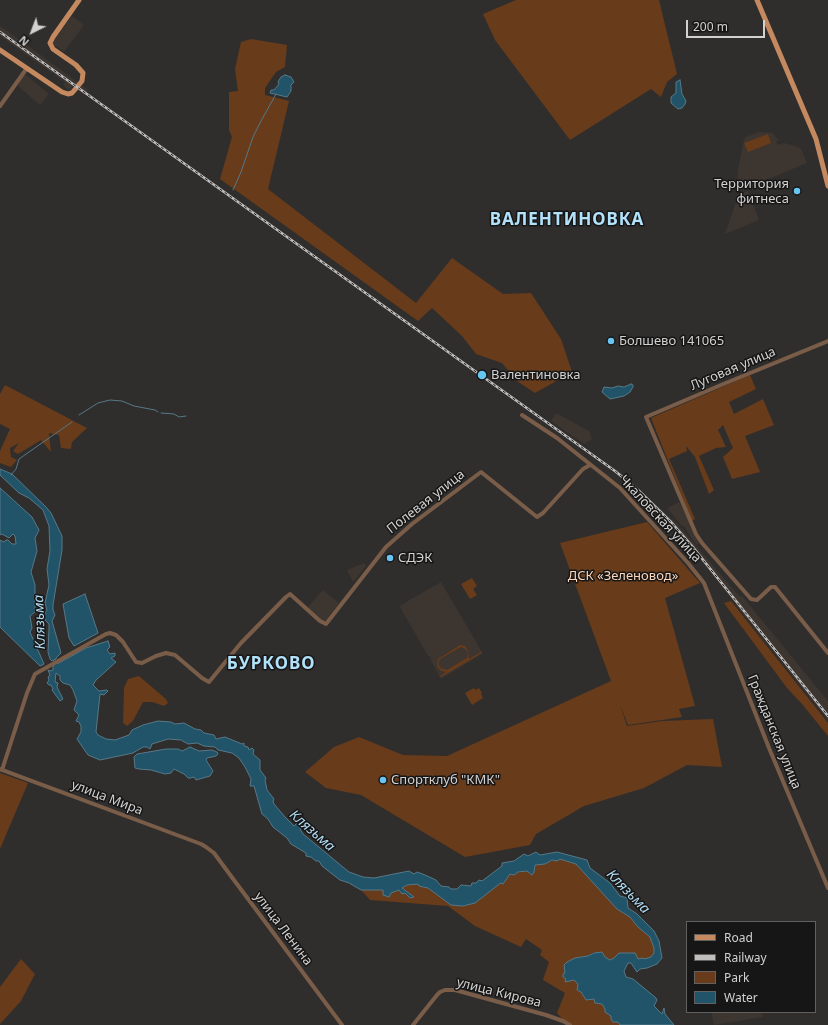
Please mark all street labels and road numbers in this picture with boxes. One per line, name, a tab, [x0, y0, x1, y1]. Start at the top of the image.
street label: Луговая улица	[688, 344, 778, 394]
street label: Полевая улица	[384, 467, 468, 537]
street label: Чкаловская улица	[616, 472, 704, 566]
street label: Гражданская улица	[744, 672, 804, 792]
street label: улица Мира	[69, 777, 145, 819]
street label: улица Ленина	[250, 889, 316, 969]
street label: улица Кирова	[455, 975, 543, 1011]

